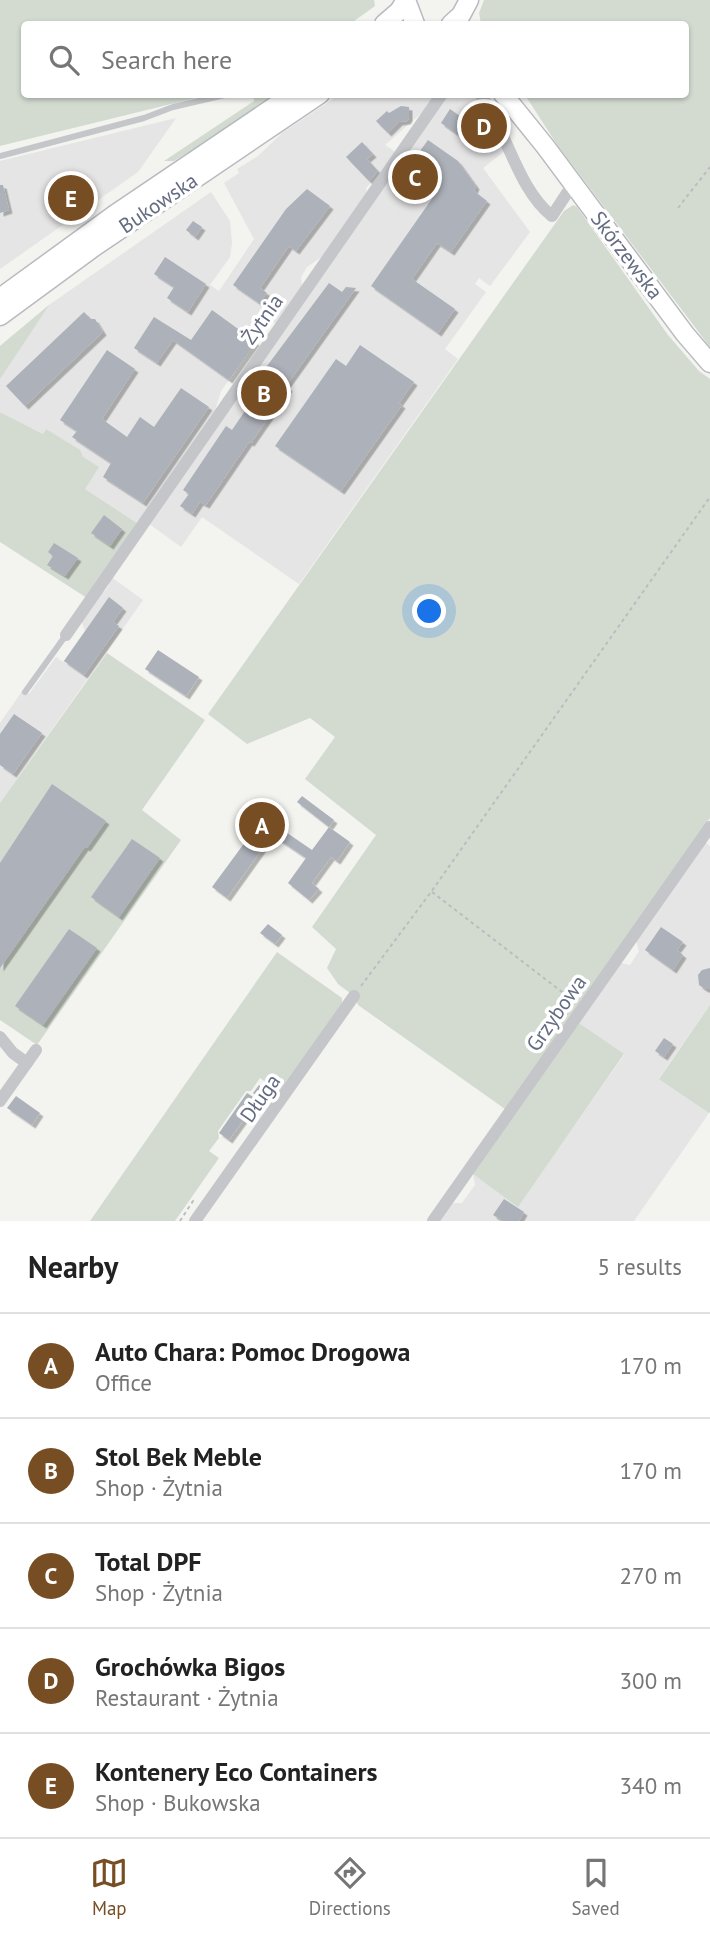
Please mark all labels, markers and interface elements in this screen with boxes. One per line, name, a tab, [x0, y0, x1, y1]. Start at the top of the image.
search box	[21, 21, 689, 98]
icon: search	[45, 41, 83, 79]
text: Search here	[101, 43, 232, 76]
pin: D	[461, 100, 507, 152]
pin: C	[392, 151, 438, 203]
street label: Bukowska	[113, 167, 203, 239]
pin: E	[48, 172, 94, 224]
street label: Skórzewska	[585, 206, 669, 304]
street label: Żytnia	[235, 289, 289, 349]
pin: B	[241, 367, 287, 419]
your location	[412, 594, 446, 628]
pin: A	[239, 799, 285, 851]
street label: Grzybowa	[520, 970, 592, 1056]
street label: Długa	[234, 1069, 286, 1127]
text: Nearby	[28, 1247, 118, 1286]
text: 5 results	[598, 1252, 682, 1281]
text: Auto Chara: Pomoc Drogowa	[95, 1335, 410, 1368]
text: A	[44, 1351, 58, 1380]
text: 170 m	[620, 1351, 682, 1380]
text: Office	[95, 1368, 152, 1397]
text: Stol Bek Meble	[95, 1440, 262, 1473]
text: B	[44, 1456, 58, 1485]
text: 170 m	[620, 1456, 682, 1485]
text: Shop · Żytnia	[95, 1473, 223, 1502]
text: Total DPF	[95, 1545, 202, 1578]
text: C	[45, 1561, 57, 1590]
text: 270 m	[620, 1561, 682, 1590]
text: Shop · Żytnia	[95, 1578, 223, 1607]
text: Grochówka Bigos	[95, 1650, 285, 1683]
text: D	[44, 1666, 58, 1695]
text: 300 m	[620, 1666, 682, 1695]
text: Restaurant · Żytnia	[95, 1683, 279, 1712]
text: Kontenery Eco Containers	[95, 1755, 378, 1788]
text: E	[45, 1771, 57, 1800]
text: 340 m	[620, 1771, 682, 1800]
text: Shop · Bukowska	[95, 1788, 261, 1817]
tab: Map	[90, 1854, 128, 1920]
tab: Directions	[309, 1854, 391, 1920]
tab: Saved	[571, 1854, 620, 1920]

